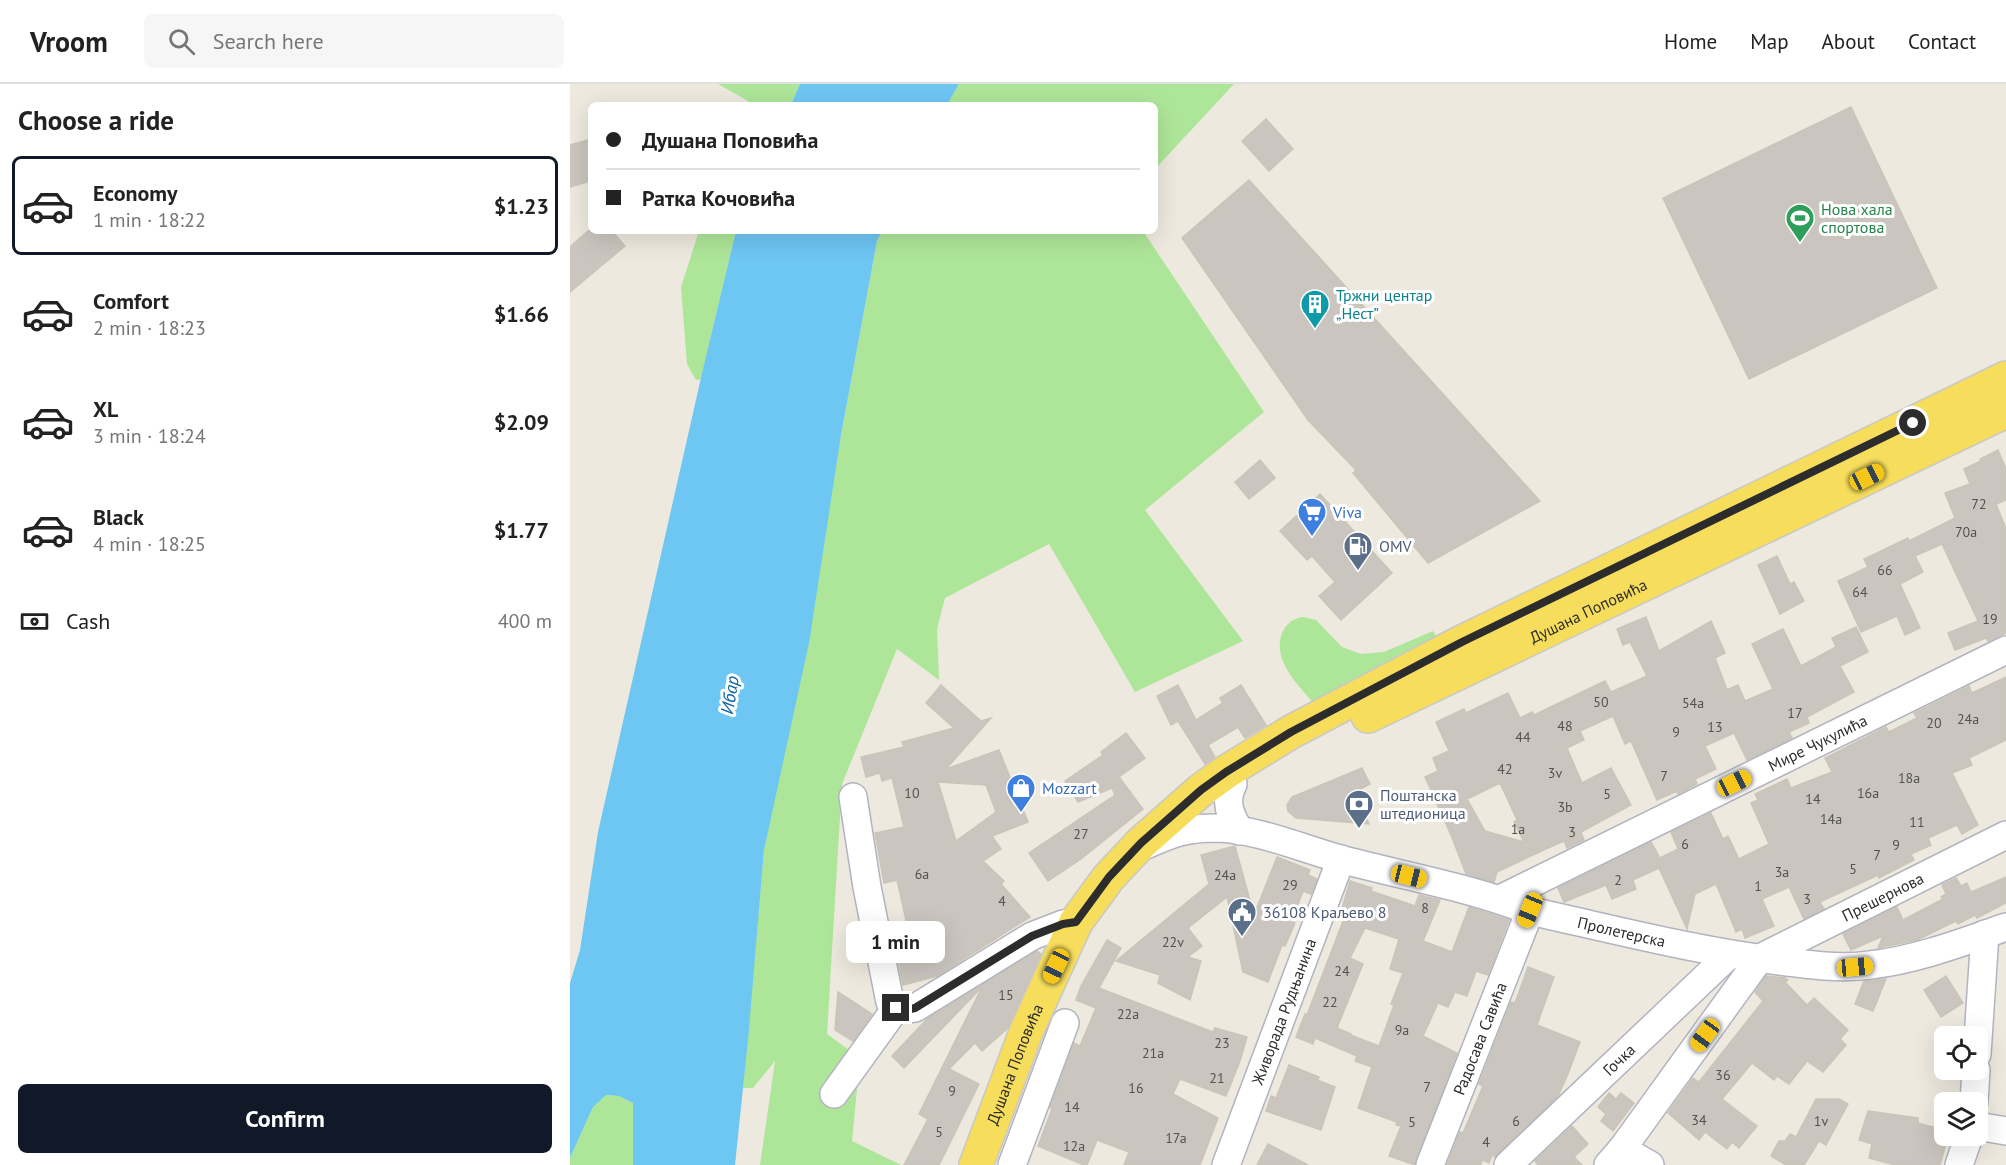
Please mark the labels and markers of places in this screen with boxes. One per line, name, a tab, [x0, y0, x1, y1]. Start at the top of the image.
place label: Нова хала спортова	[1821, 199, 1893, 237]
sports icon: Нова хала спортова	[1784, 202, 1816, 244]
place label: Тржни центар „Нест”	[1336, 285, 1432, 323]
building icon: Тржни центар „Нест”	[1299, 288, 1331, 330]
supermarket icon: Viva	[1296, 496, 1328, 538]
place label: Viva	[1332, 502, 1362, 522]
fuel station icon: OMV	[1342, 530, 1374, 572]
place label: OMV	[1379, 536, 1413, 556]
shop icon: Mozzart	[1005, 772, 1037, 814]
place label: Mozzart	[1042, 778, 1097, 798]
place label: Поштанска штедионица	[1380, 785, 1466, 823]
bank icon: Поштанска штедионица	[1343, 788, 1375, 830]
public building icon: 36108 Краљево 8	[1226, 896, 1258, 938]
place label: 36108 Краљево 8	[1263, 902, 1386, 922]

